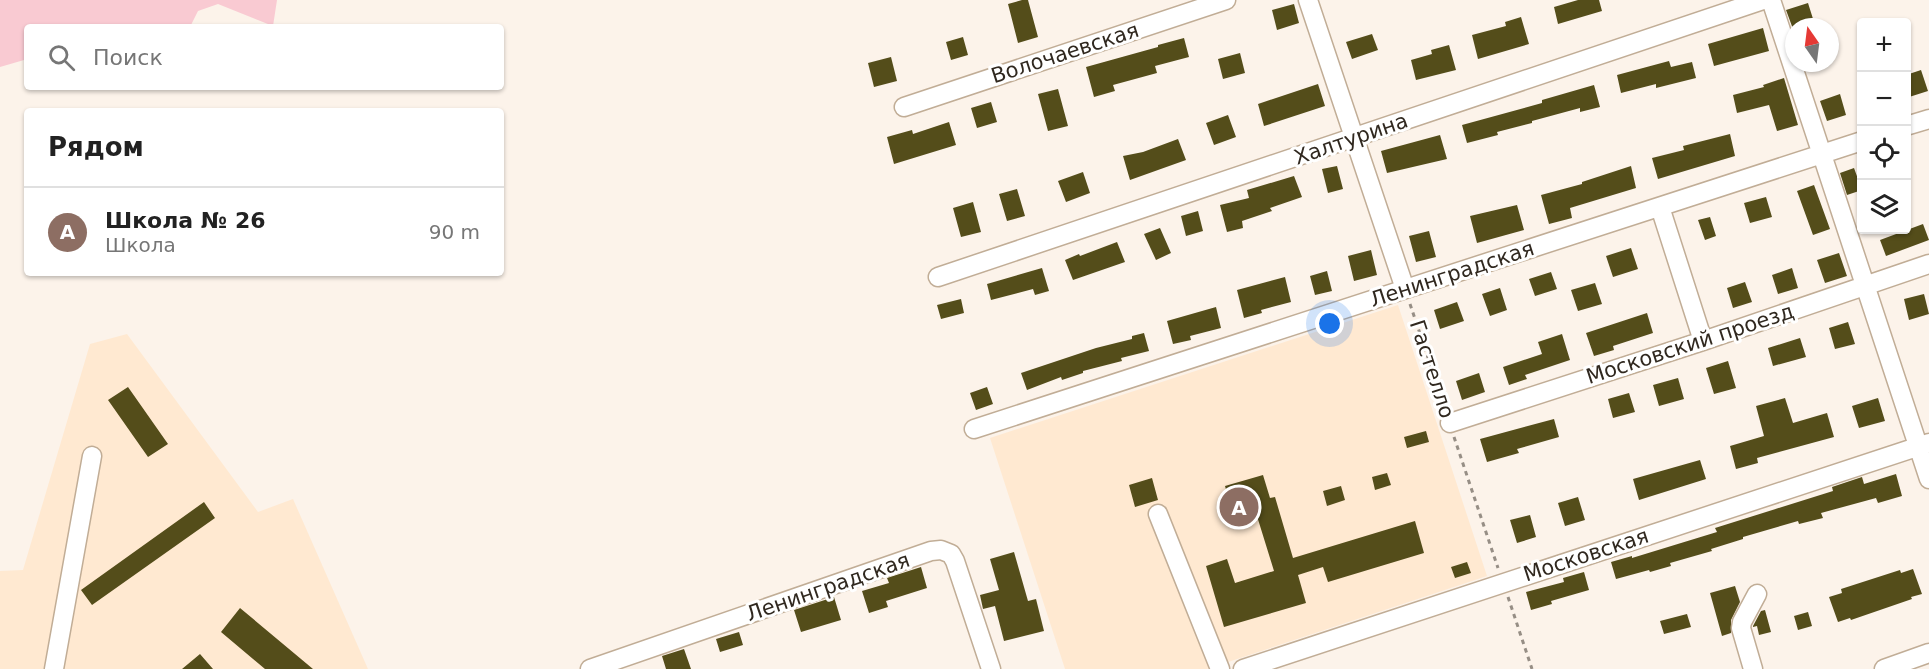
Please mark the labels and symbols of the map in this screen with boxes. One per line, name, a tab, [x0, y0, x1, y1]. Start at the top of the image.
street label: Волочаевская	[988, 18, 1142, 88]
north arrow	[1785, 18, 1839, 72]
street label: Халтурина	[1291, 108, 1411, 170]
street label: Ленинградская	[1367, 236, 1537, 312]
street label: Московский проезд	[1583, 299, 1797, 389]
your location	[1315, 309, 1344, 338]
street label: Гастелло	[1405, 317, 1459, 421]
pin: A	[1220, 484, 1258, 530]
street label: Московская	[1520, 523, 1652, 587]
street label: Ленинградская	[743, 548, 913, 626]

